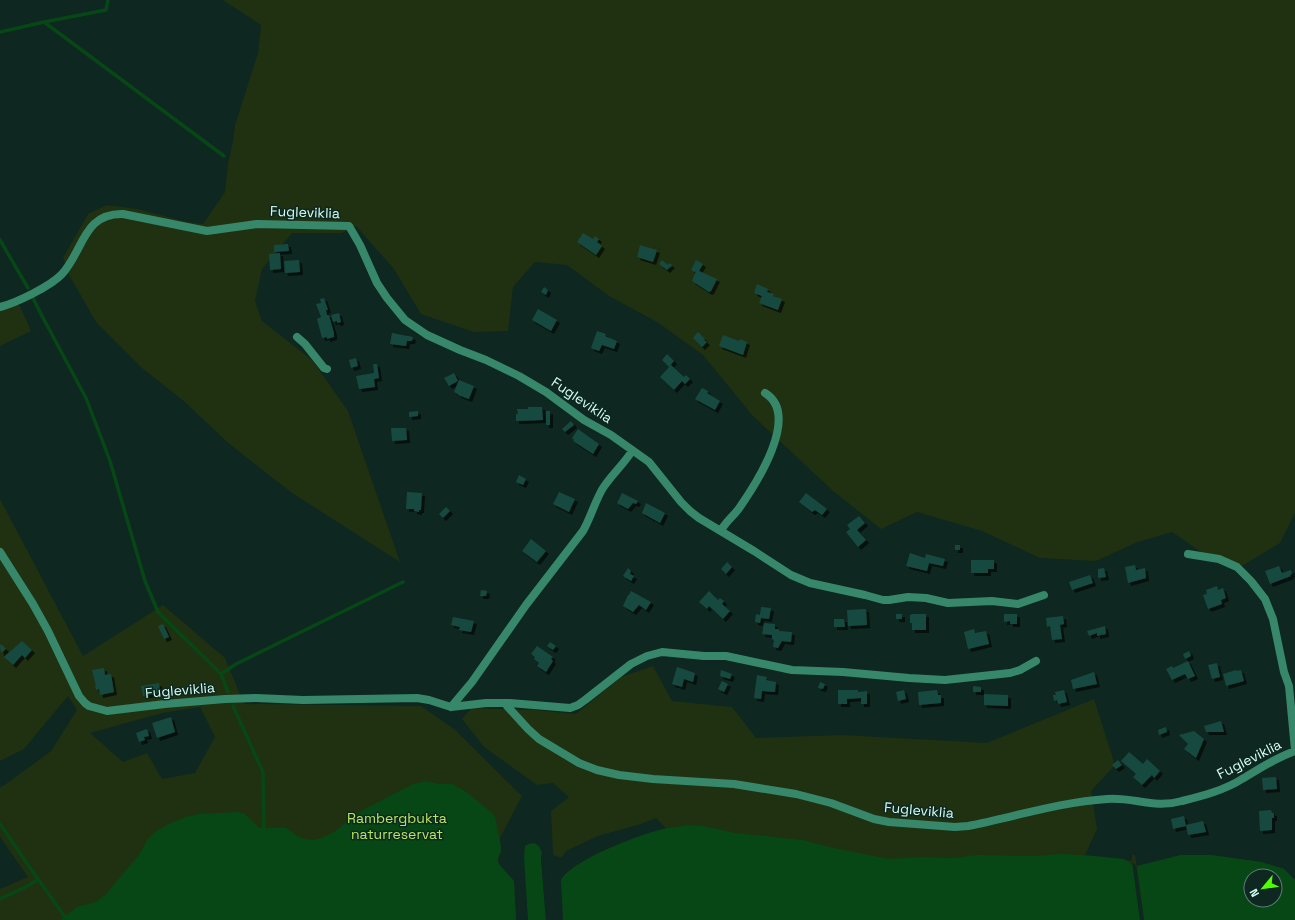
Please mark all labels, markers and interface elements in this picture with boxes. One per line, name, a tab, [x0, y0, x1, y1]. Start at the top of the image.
street label: Fugleviklia	[270, 202, 340, 222]
street label: Fugleviklia	[548, 373, 616, 427]
street label: Fugleviklia	[144, 678, 216, 702]
street label: Fugleviklia	[1214, 735, 1284, 783]
street label: Fugleviklia	[883, 798, 955, 822]
park label: Rambergbukta naturreservat	[347, 809, 447, 843]
north arrow	[1243, 868, 1283, 908]
text: N	[1246, 886, 1262, 899]

